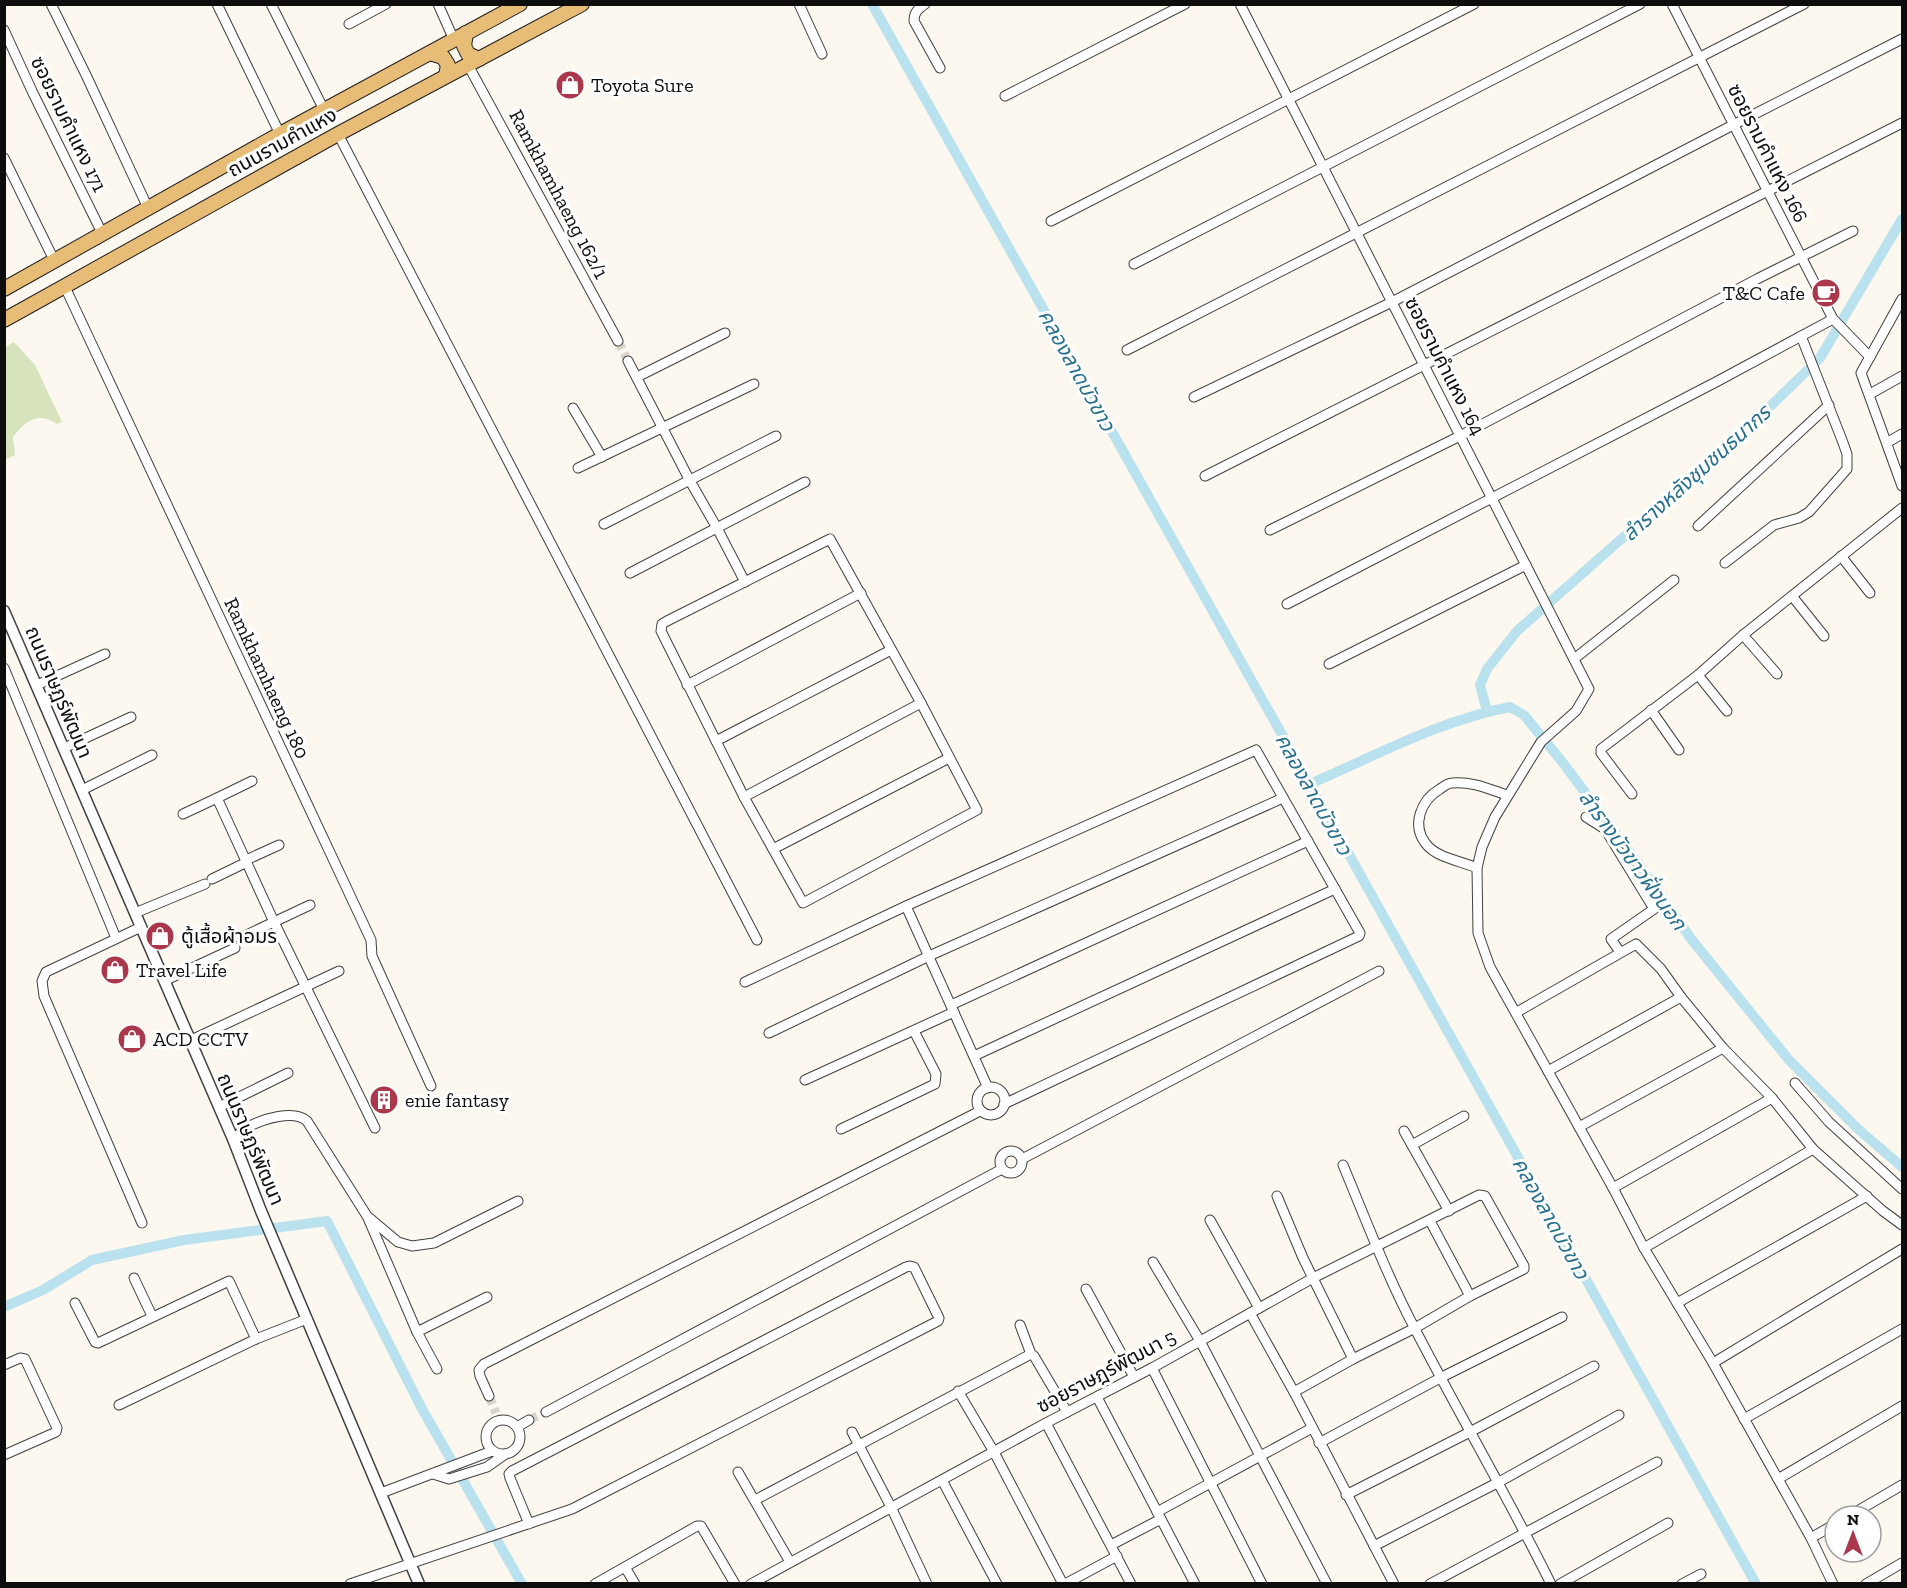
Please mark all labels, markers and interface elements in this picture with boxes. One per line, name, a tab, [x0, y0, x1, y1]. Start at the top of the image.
street label: ซอยรามคำแหง 171	[26, 52, 112, 196]
shop icon: Toyota Sure	[554, 69, 586, 101]
place label: Toyota Sure	[591, 73, 694, 97]
street label: ซอยรามคำแหง 166	[1723, 80, 1813, 226]
street label: ถนนรามคำแหง	[223, 102, 341, 182]
street label: Ramkhamhaeng 162/1	[504, 105, 614, 283]
cafe icon: T&C Cafe	[1810, 277, 1842, 309]
place label: T&C Cafe	[1723, 281, 1805, 305]
street label: ซอยรามคำแหง 164	[1400, 293, 1490, 440]
water label: คลองลาดบัวขาว	[1033, 305, 1121, 436]
water label: ลำรางหลังชุมชนธนากร	[1617, 399, 1777, 547]
street label: Ramkhamhaeng 180	[219, 594, 315, 762]
street label: ถนนราษฏร์พัฒนา	[20, 622, 98, 762]
water label: คลองลาดบัวขาว	[1270, 729, 1358, 860]
water label: ลำรางบัวขาวฝั่งนอก	[1574, 785, 1694, 936]
shop icon: ตู้เสื้อผ้าอมร	[144, 920, 176, 952]
place label: ตู้เสื้อผ้าอมร	[181, 922, 277, 949]
shop icon: Travel Life	[99, 954, 131, 986]
place label: Travel Life	[136, 958, 227, 982]
shop icon: ACD CCTV	[116, 1023, 148, 1055]
place label: ACD CCTV	[153, 1027, 248, 1051]
street label: ถนนราษฏร์พัฒนา	[212, 1069, 290, 1209]
building icon: enie fantasy	[368, 1084, 400, 1116]
place label: enie fantasy	[405, 1088, 510, 1112]
water label: คลองลาดบัวขาว	[1507, 1153, 1595, 1284]
street label: ซอยราษฎร์พัฒนา 5	[1032, 1324, 1180, 1418]
north arrow	[1823, 1504, 1883, 1564]
text: N	[1847, 1510, 1859, 1529]

